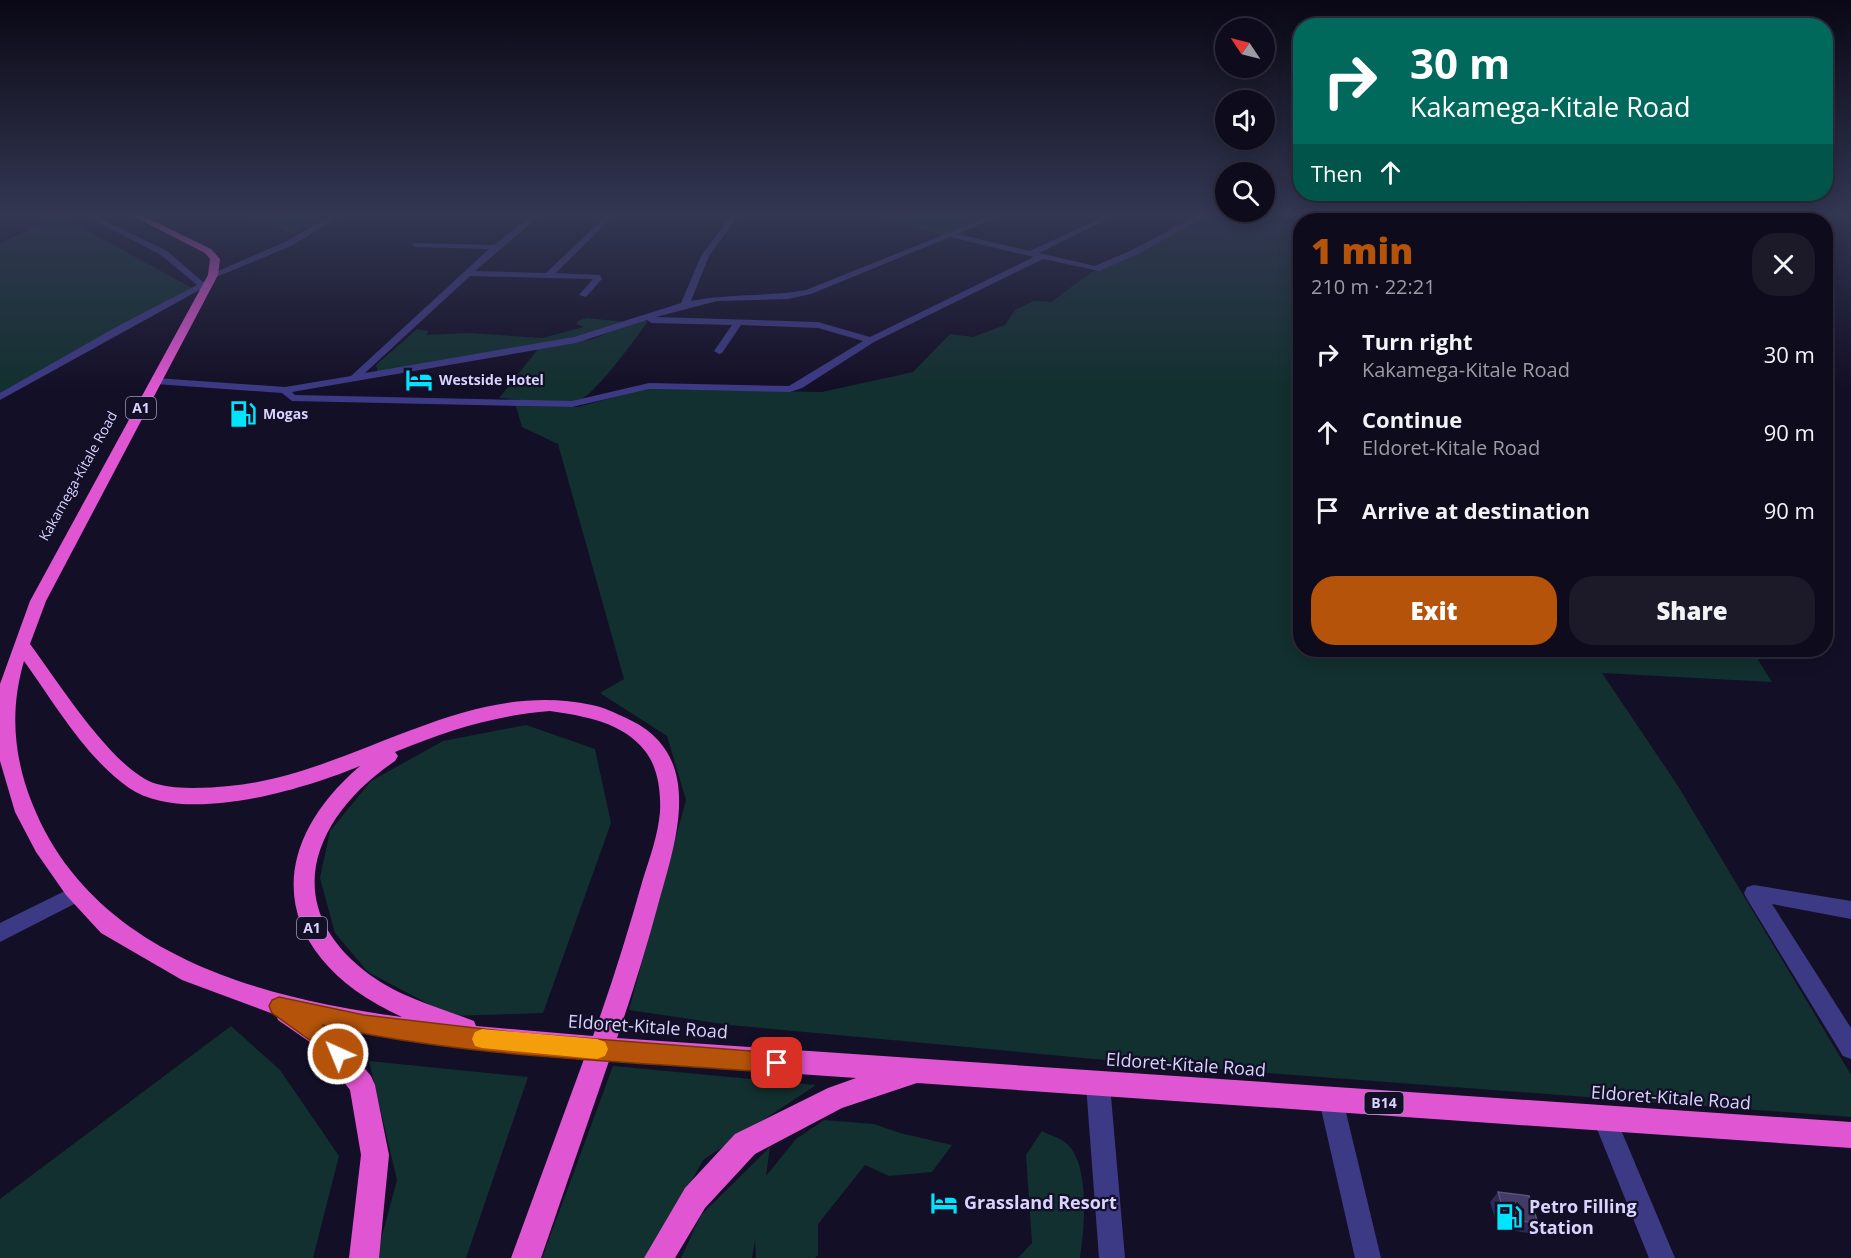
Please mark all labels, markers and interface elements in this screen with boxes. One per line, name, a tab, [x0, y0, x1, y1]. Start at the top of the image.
north arrow	[1215, 18, 1275, 78]
map controls	[1215, 18, 1275, 222]
text: 30 m	[1410, 34, 1510, 91]
icon: right	[1311, 42, 1389, 120]
text: Kakamega-Kitale Road	[1410, 88, 1691, 125]
button: sound	[1215, 90, 1275, 150]
icon: ahead	[1374, 156, 1407, 189]
text: Then	[1311, 158, 1362, 188]
button: search	[1215, 162, 1275, 222]
text: 1 min	[1311, 226, 1413, 275]
button: close	[1752, 233, 1815, 296]
text: 210 m · 22:21	[1311, 273, 1436, 300]
text: Turn right	[1362, 326, 1473, 356]
icon: right	[1311, 338, 1344, 371]
text: 30 m	[1764, 339, 1815, 369]
text: Kakamega-Kitale Road	[1362, 356, 1570, 383]
hotel icon: Westside Hotel	[404, 365, 434, 395]
place label: Westside Hotel	[439, 370, 544, 389]
road number: A1	[126, 397, 156, 419]
fuel station icon: Mogas	[228, 399, 258, 429]
place label: Mogas	[263, 404, 308, 423]
text: Continue	[1362, 404, 1462, 434]
street label: Kakamega-Kitale Road	[34, 408, 121, 544]
icon: ahead	[1311, 416, 1344, 449]
text: 90 m	[1764, 417, 1815, 447]
text: Eldoret-Kitale Road	[1362, 434, 1540, 461]
icon: arrive	[1311, 494, 1344, 527]
text: Arrive at destination	[1362, 495, 1590, 525]
text: 90 m	[1764, 495, 1815, 525]
button: Exit	[1311, 576, 1557, 645]
button: Share	[1569, 576, 1815, 645]
road number: A1	[297, 917, 327, 939]
street label: Eldoret-Kitale Road	[567, 1008, 729, 1044]
position arrow	[306, 1022, 370, 1086]
pin	[751, 1037, 802, 1088]
icon: arrive	[760, 1046, 793, 1079]
street label: Eldoret-Kitale Road	[1105, 1046, 1267, 1082]
street label: Eldoret-Kitale Road	[1590, 1079, 1752, 1115]
road number: B14	[1364, 1092, 1404, 1114]
hotel icon: Grassland Resort	[929, 1188, 959, 1218]
place label: Grassland Resort	[964, 1190, 1117, 1214]
place label: Petro Filling Station	[1529, 1194, 1637, 1239]
fuel station icon: Petro Filling Station	[1494, 1202, 1524, 1232]

